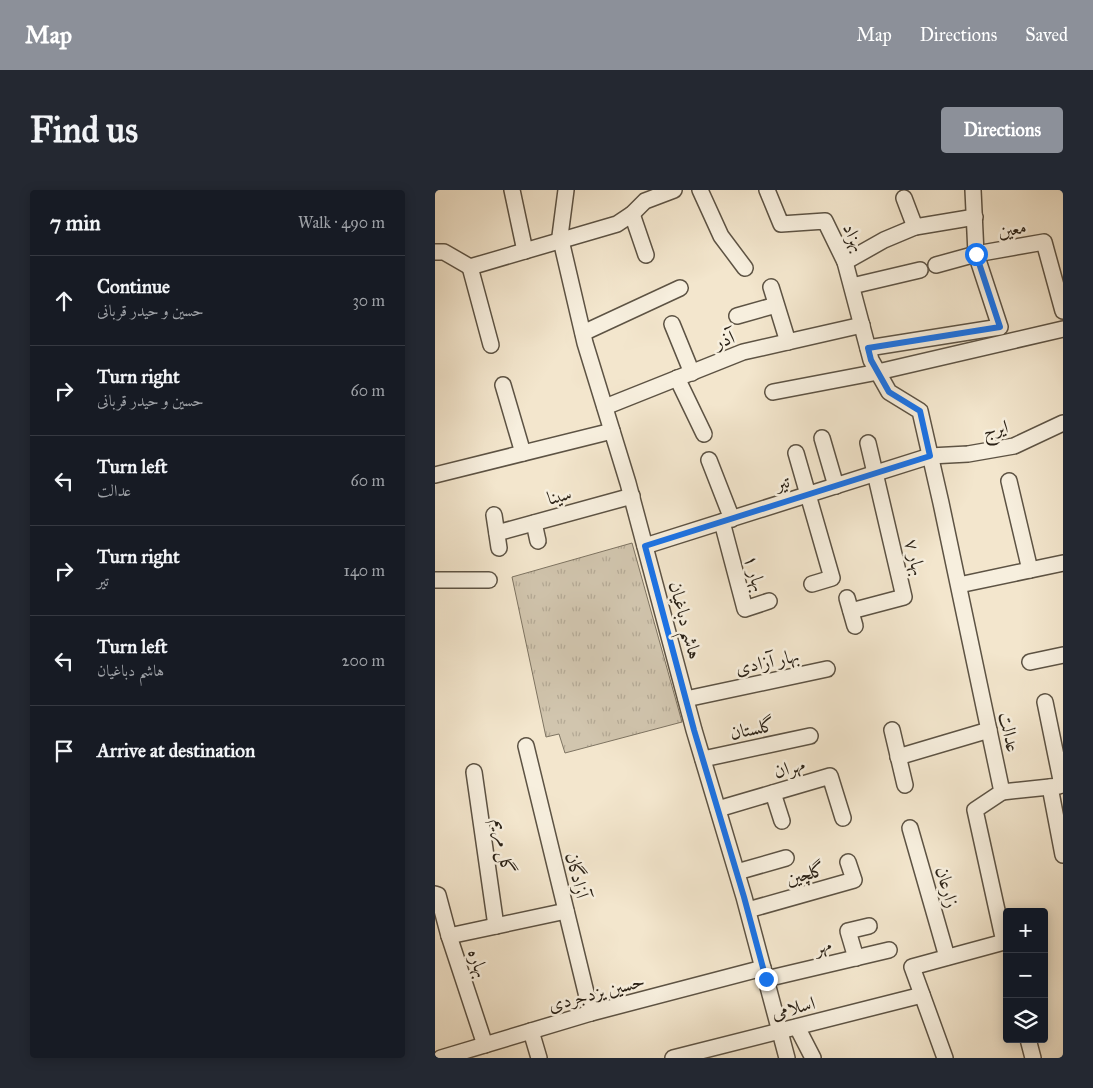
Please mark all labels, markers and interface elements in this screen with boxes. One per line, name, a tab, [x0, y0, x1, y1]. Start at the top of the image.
text: Map	[25, 20, 72, 50]
text: Map	[856, 24, 892, 46]
text: Directions	[920, 24, 997, 46]
text: Saved	[1025, 24, 1068, 46]
button: Directions	[941, 107, 1063, 153]
text: Find us	[30, 109, 138, 152]
text: 7 min	[50, 210, 101, 236]
text: Walk · 490 m	[298, 213, 385, 232]
street label: معین	[996, 215, 1028, 242]
street label: بهزاد	[837, 219, 871, 256]
route start	[965, 243, 988, 266]
text: Continue	[97, 275, 170, 298]
icon: ahead	[50, 287, 78, 315]
text: 30 m	[352, 291, 385, 310]
text: حسین و حیدر قربانی	[97, 301, 204, 320]
street label: آذر	[709, 325, 739, 354]
text: Turn right	[97, 365, 180, 388]
icon: right	[50, 377, 78, 405]
text: 60 m	[351, 381, 385, 400]
text: حسین و حیدر قربانی	[97, 391, 204, 410]
street label: ایرج	[980, 415, 1011, 448]
text: Turn left	[97, 455, 167, 478]
icon: left	[50, 467, 78, 495]
street label: تیر	[770, 469, 793, 496]
text: 60 m	[351, 471, 385, 490]
text: عدالت	[97, 481, 131, 500]
street label: سینا	[544, 481, 574, 510]
street label: بهار ۷	[899, 536, 931, 578]
text: Turn right	[97, 545, 180, 568]
street label: بهار ۱	[739, 552, 771, 594]
icon: right	[50, 557, 78, 585]
text: 140 m	[344, 561, 385, 580]
text: تیر	[97, 571, 109, 590]
street label: هاشم دباغیان	[656, 579, 707, 664]
text: Turn left	[97, 635, 167, 658]
street label: بهار آزادی	[733, 643, 802, 680]
icon: left	[50, 647, 78, 675]
text: 200 m	[342, 651, 385, 670]
text: هاشم دباغیان	[97, 661, 164, 680]
street label: عدالت	[994, 710, 1025, 754]
street label: گلستان	[727, 713, 777, 744]
icon: arrive	[50, 737, 78, 765]
text: Arrive at destination	[97, 739, 255, 762]
street label: مهران	[771, 752, 808, 784]
street label: گل مریم	[484, 817, 520, 876]
street label: آزادگان	[561, 850, 595, 902]
street label: گلچین	[783, 857, 828, 892]
street label: زارعان	[931, 864, 964, 910]
map controls	[1003, 908, 1048, 1043]
button: +	[1003, 908, 1048, 953]
street label: مهر	[811, 932, 834, 960]
street label: بهاره	[462, 946, 494, 981]
button: −	[1003, 953, 1048, 998]
route end	[755, 968, 778, 991]
street label: حسین یزدجردی	[545, 969, 647, 1016]
street label: اسلامی	[769, 991, 817, 1024]
button: layers	[1003, 998, 1048, 1043]

